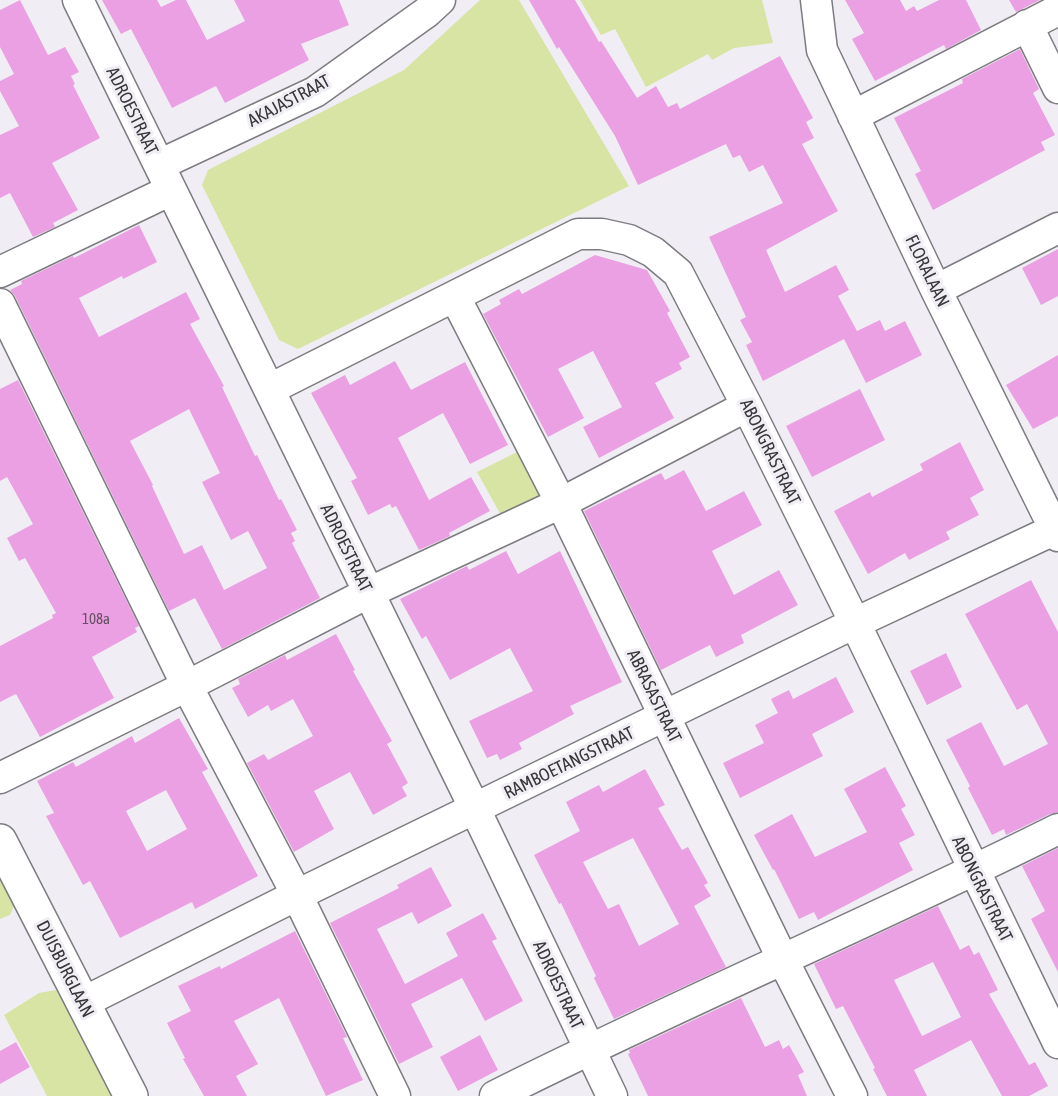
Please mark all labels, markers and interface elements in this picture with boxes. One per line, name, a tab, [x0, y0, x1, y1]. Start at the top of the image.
street label: ADROESTRAAT	[101, 63, 163, 159]
street label: AKAJASTRAAT	[244, 70, 334, 132]
street label: FLORALAAN	[900, 231, 954, 311]
street label: ABONGRASTRAAT	[735, 396, 805, 508]
street label: ADROESTRAAT	[315, 500, 377, 596]
house number: 108a	[82, 610, 110, 628]
street label: ABRASASTRAAT	[622, 646, 686, 746]
street label: RAMBOETANGSTRAAT	[500, 722, 638, 804]
street label: ABONGRASTRAAT	[947, 833, 1017, 945]
street label: DUISBURGLAAN	[31, 917, 99, 1021]
street label: ADROESTRAAT	[528, 937, 588, 1033]

